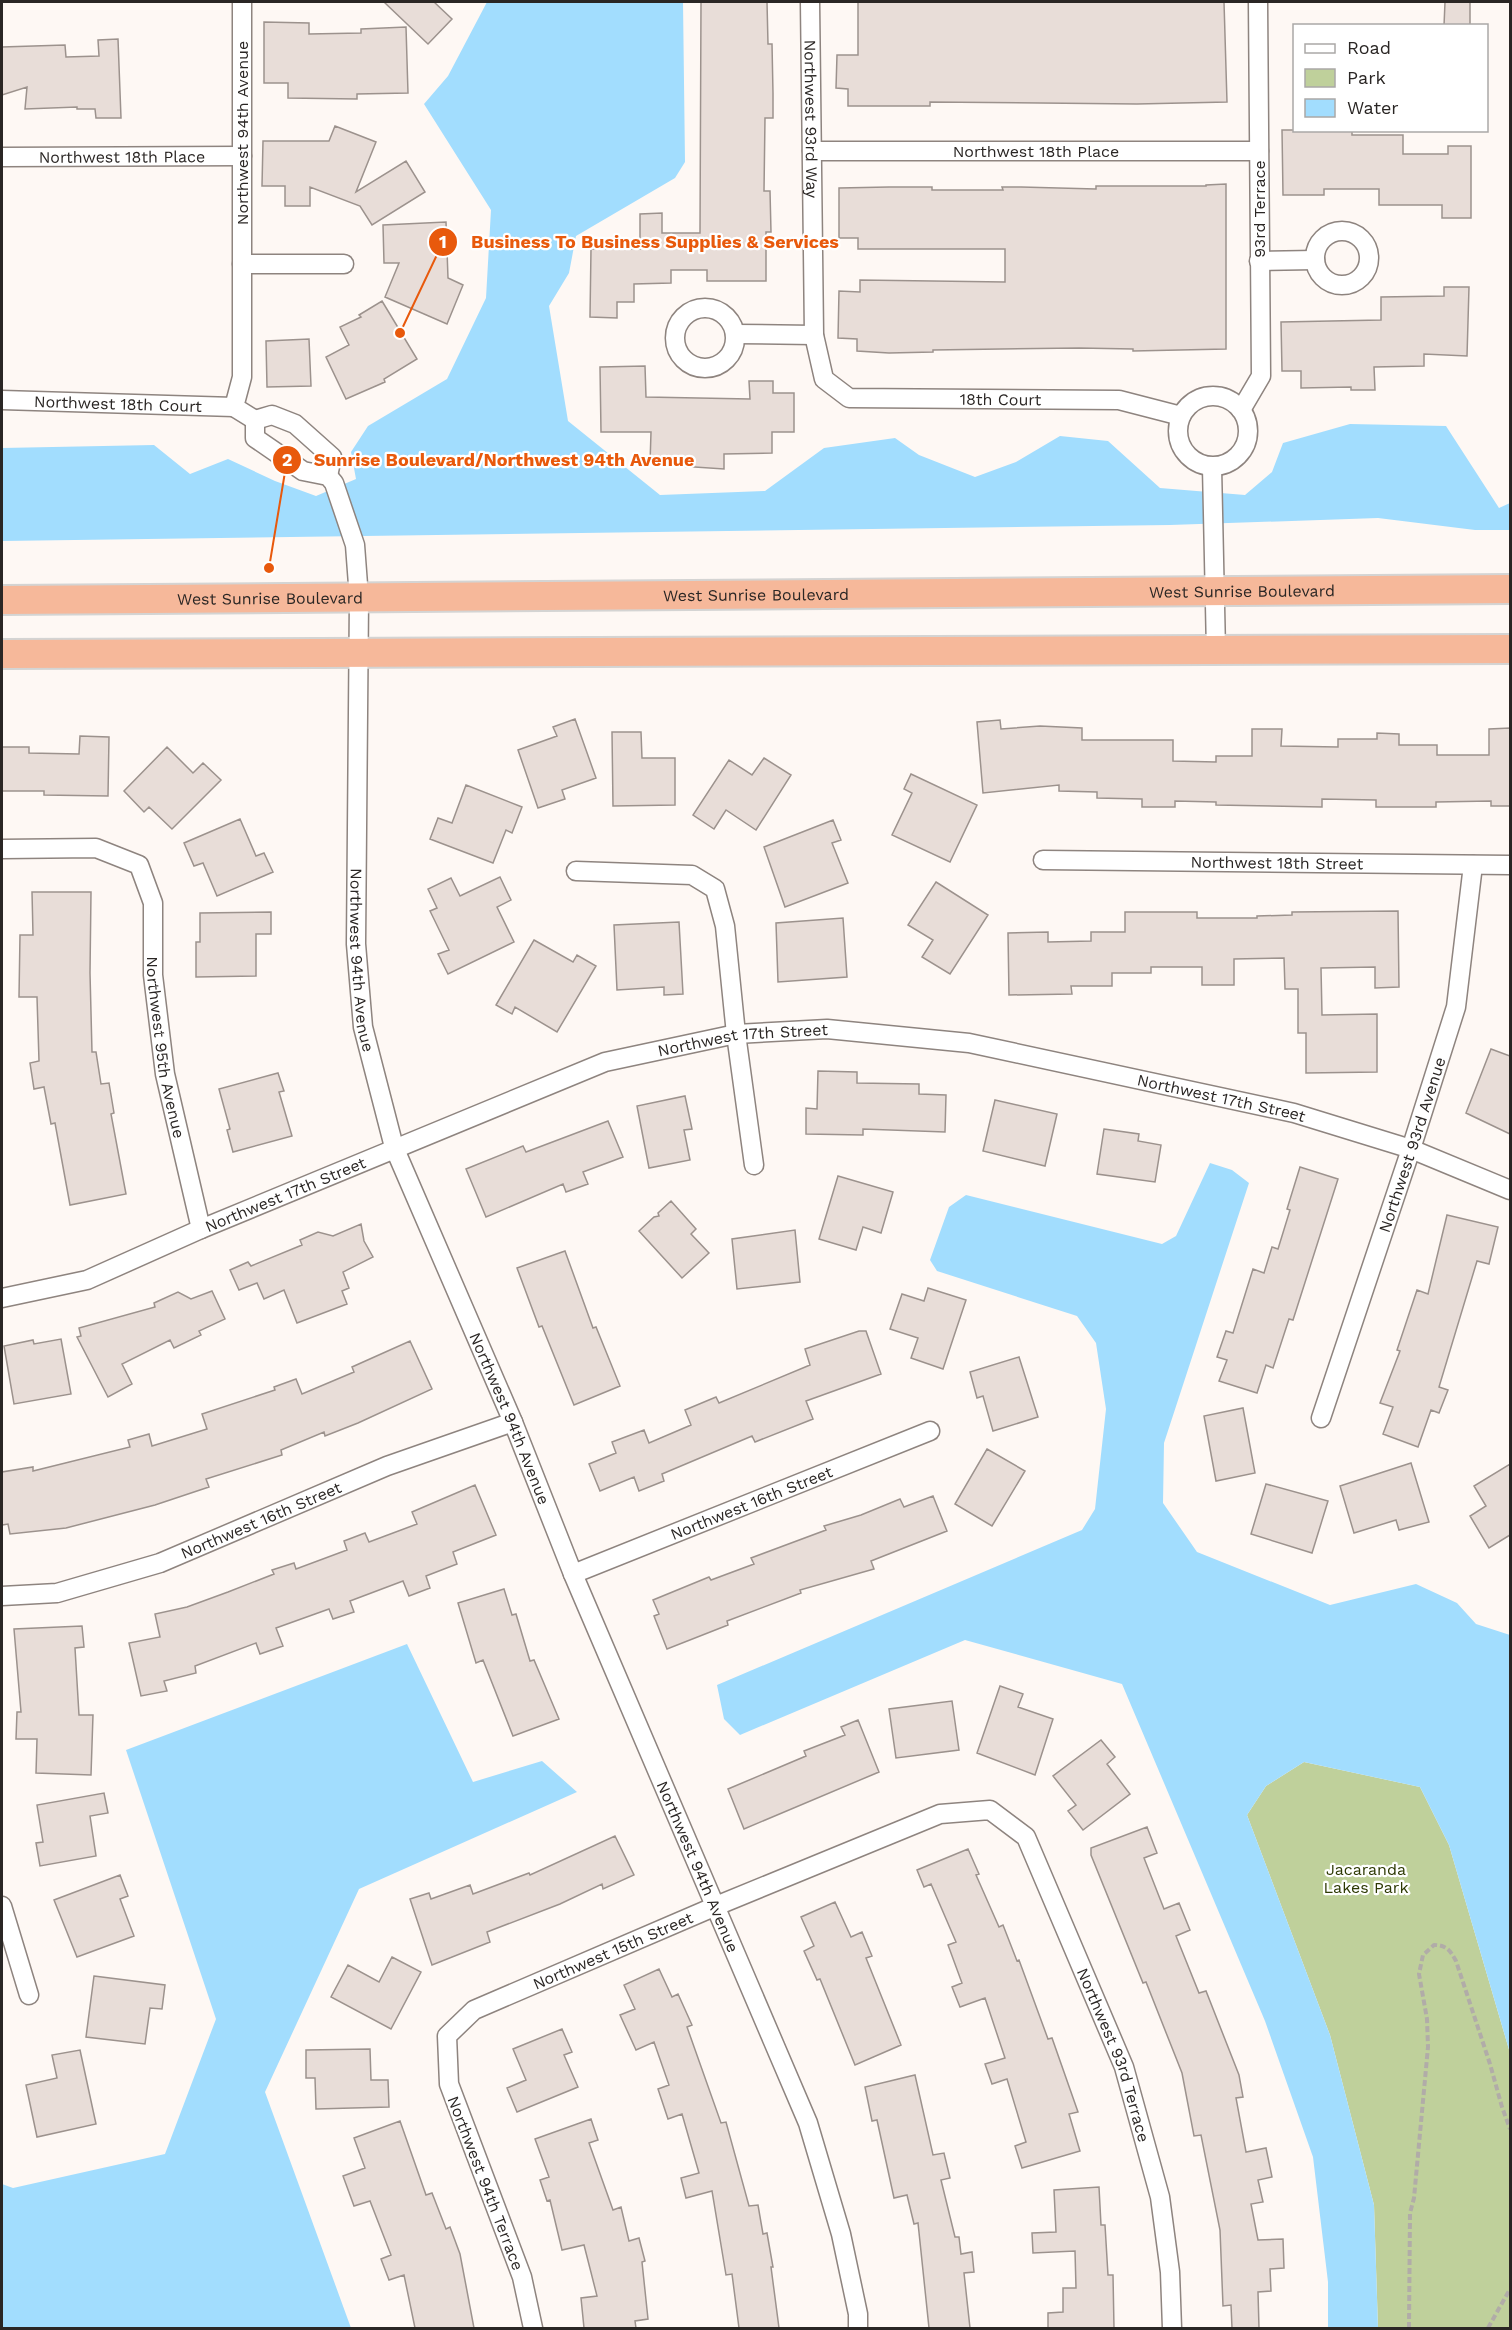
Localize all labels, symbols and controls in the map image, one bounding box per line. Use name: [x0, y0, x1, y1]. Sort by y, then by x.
legend: [1293, 24, 1488, 132]
text: Road: [1347, 37, 1391, 58]
street label: Northwest 93rd Way: [800, 40, 821, 199]
street label: Northwest 94th Avenue: [233, 41, 252, 225]
text: Park: [1347, 67, 1386, 88]
text: Water: [1347, 97, 1399, 118]
street label: Northwest 18th Place: [953, 142, 1119, 161]
street label: Northwest 18th Place: [39, 147, 205, 167]
street label: 93rd Terrace: [1250, 160, 1269, 258]
callout: Business To Business Supplies & Services: [428, 224, 851, 260]
text: 1: [439, 231, 447, 252]
text: Business To Business Supplies & Services: [471, 231, 839, 252]
street label: 18th Court: [960, 390, 1042, 409]
street label: Northwest 18th Court: [34, 392, 202, 416]
callout: Sunrise Boulevard/Northwest 94th Avenue: [272, 442, 707, 478]
text: 2: [282, 449, 292, 470]
text: Sunrise Boulevard/Northwest 94th Avenue: [314, 449, 694, 470]
street label: West Sunrise Boulevard: [1149, 581, 1335, 602]
street label: West Sunrise Boulevard: [663, 585, 849, 605]
street label: West Sunrise Boulevard: [177, 588, 363, 609]
street label: Northwest 18th Street: [1190, 853, 1364, 873]
street label: Northwest 94th Avenue: [346, 868, 378, 1054]
street label: Northwest 95th Avenue: [143, 956, 189, 1140]
street label: Northwest 17th Street: [656, 1020, 829, 1060]
street label: Northwest 93rd Avenue: [1375, 1055, 1450, 1235]
street label: Northwest 17th Street: [1135, 1070, 1308, 1126]
street label: Northwest 17th Street: [202, 1153, 369, 1236]
street label: Northwest 94th Avenue: [465, 1330, 554, 1507]
street label: Northwest 16th Street: [668, 1462, 835, 1544]
street label: Northwest 16th Street: [178, 1478, 344, 1563]
street label: Northwest 94th Avenue: [653, 1778, 743, 1955]
park label: Jacaranda Lakes Park: [1324, 1860, 1408, 1897]
street label: Northwest 15th Street: [530, 1908, 696, 1994]
street label: Northwest 93rd Terrace: [1073, 1965, 1153, 2144]
street label: Northwest 94th Terrace: [443, 2093, 528, 2273]

